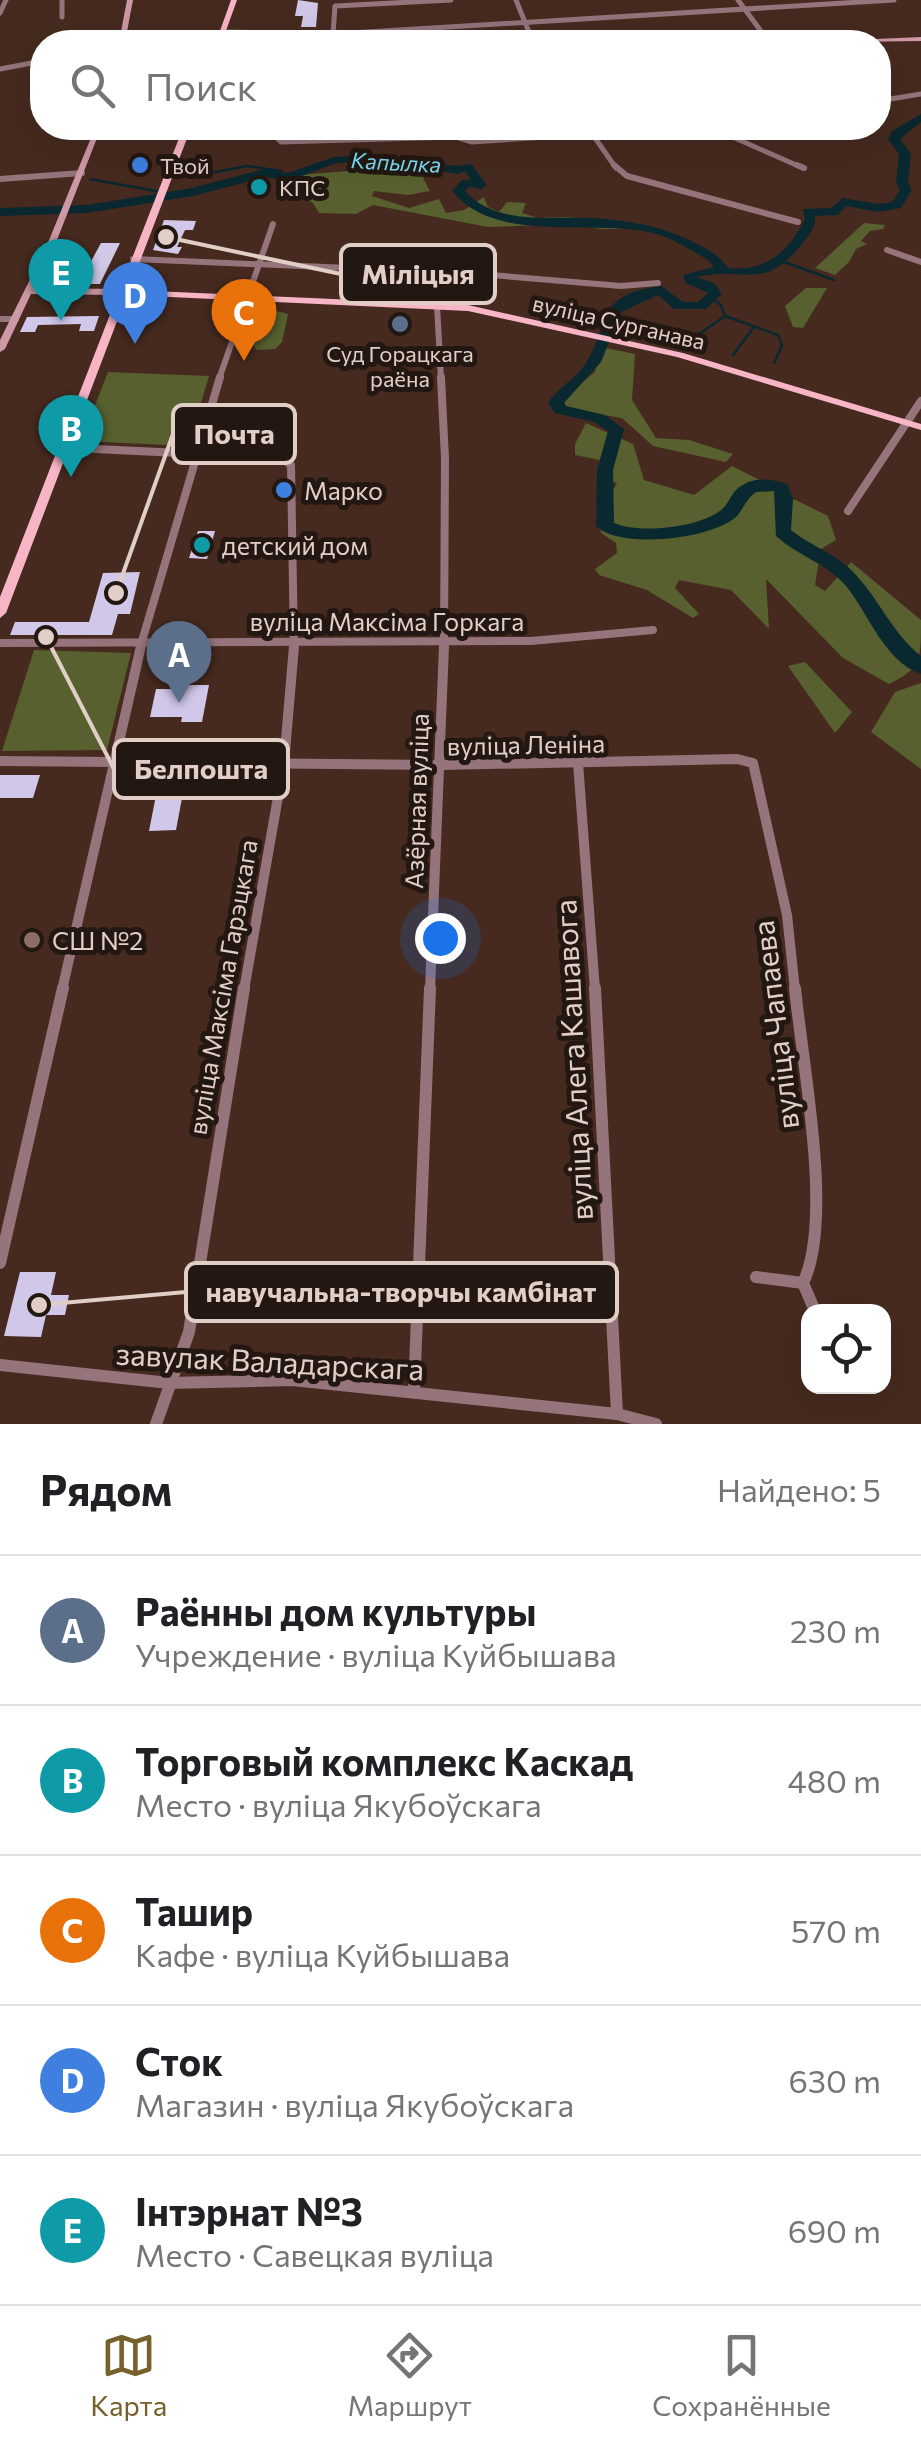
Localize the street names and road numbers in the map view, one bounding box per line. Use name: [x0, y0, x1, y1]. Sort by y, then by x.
street label: вуліца Сурганава: [530, 289, 708, 355]
street label: вуліца Максіма Горкага: [250, 606, 524, 636]
street label: Азёрная вуліца: [398, 713, 434, 889]
street label: вуліца Леніна: [447, 728, 605, 760]
street label: вуліца Максіма Гарэцкага: [181, 837, 263, 1137]
street label: вуліца Алега Кашавога: [545, 899, 599, 1221]
street label: вуліца Чапаева: [743, 919, 805, 1131]
street label: завулак Валадарскага: [115, 1333, 425, 1387]

